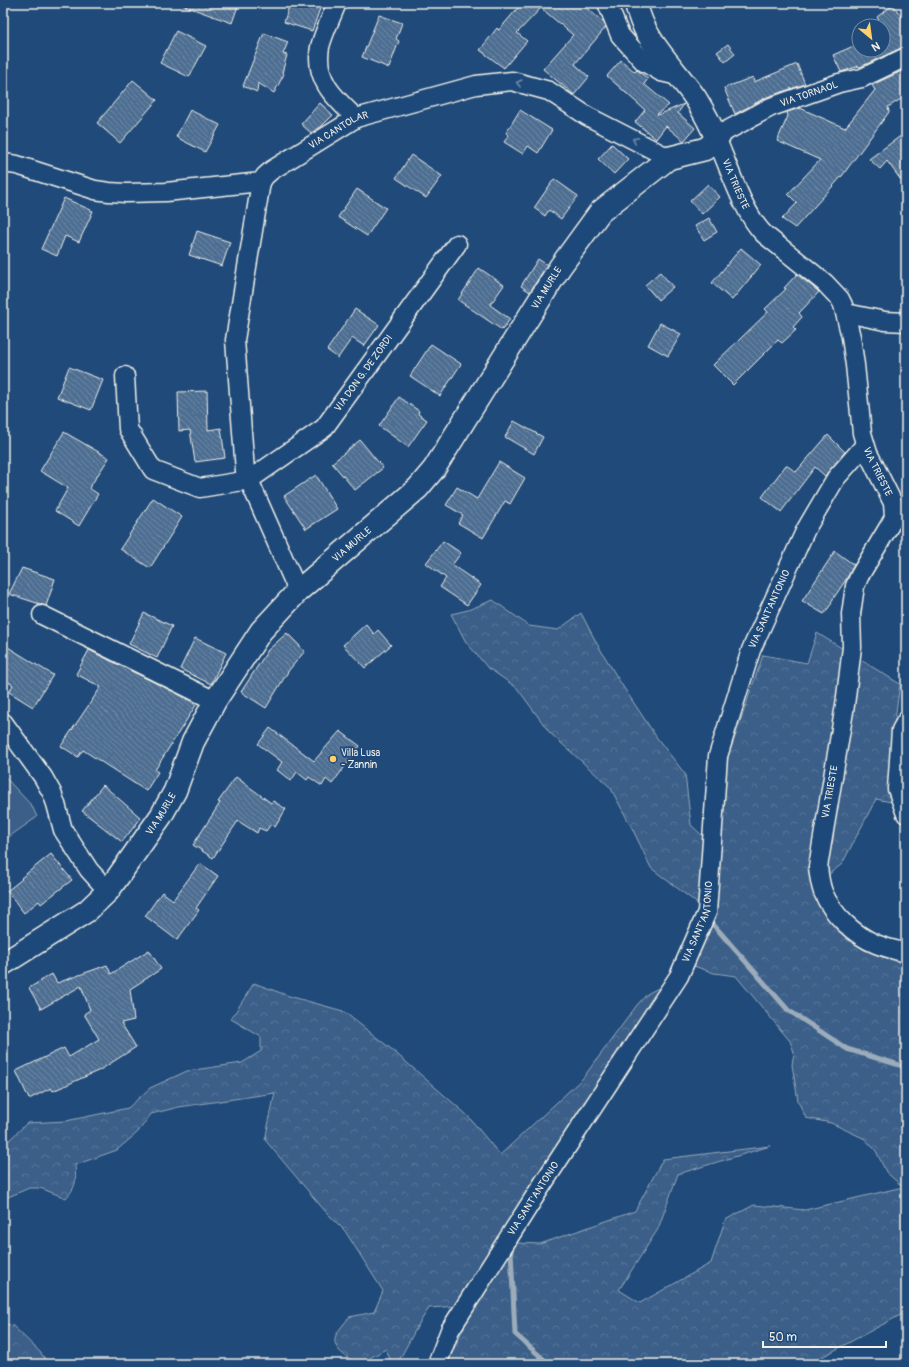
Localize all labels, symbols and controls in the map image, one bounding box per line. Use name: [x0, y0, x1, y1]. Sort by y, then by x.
north arrow: [851, 18, 891, 58]
text: N: [869, 39, 882, 54]
street label: VIA TORNAOL: [778, 78, 840, 110]
one-way arrow: [516, 79, 523, 88]
street label: VIA CANTOLAR: [307, 109, 370, 152]
one-way arrow: [631, 137, 639, 145]
street label: VIA TRIESTE: [719, 157, 752, 211]
street label: VIA MURLE: [529, 265, 565, 312]
street label: VIA DON G. DE ZORDI: [332, 332, 395, 414]
street label: VIA TRIESTE: [861, 446, 895, 498]
street label: VIA MURLE: [330, 524, 374, 565]
street label: VIA SANT'ANTONIO: [746, 568, 793, 651]
place label: Villa Lusa - Zannin: [341, 747, 380, 771]
marker: Villa Lusa - Zannin: [328, 754, 338, 764]
street label: VIA TRIESTE: [819, 765, 841, 819]
street label: VIA MURLE: [143, 791, 179, 838]
street label: VIA SANT'ANTONIO: [680, 881, 715, 964]
street label: VIA SANT'ANTONIO: [505, 1160, 562, 1238]
scale bar: [763, 1323, 886, 1349]
text: 50 m: [769, 1330, 797, 1345]

